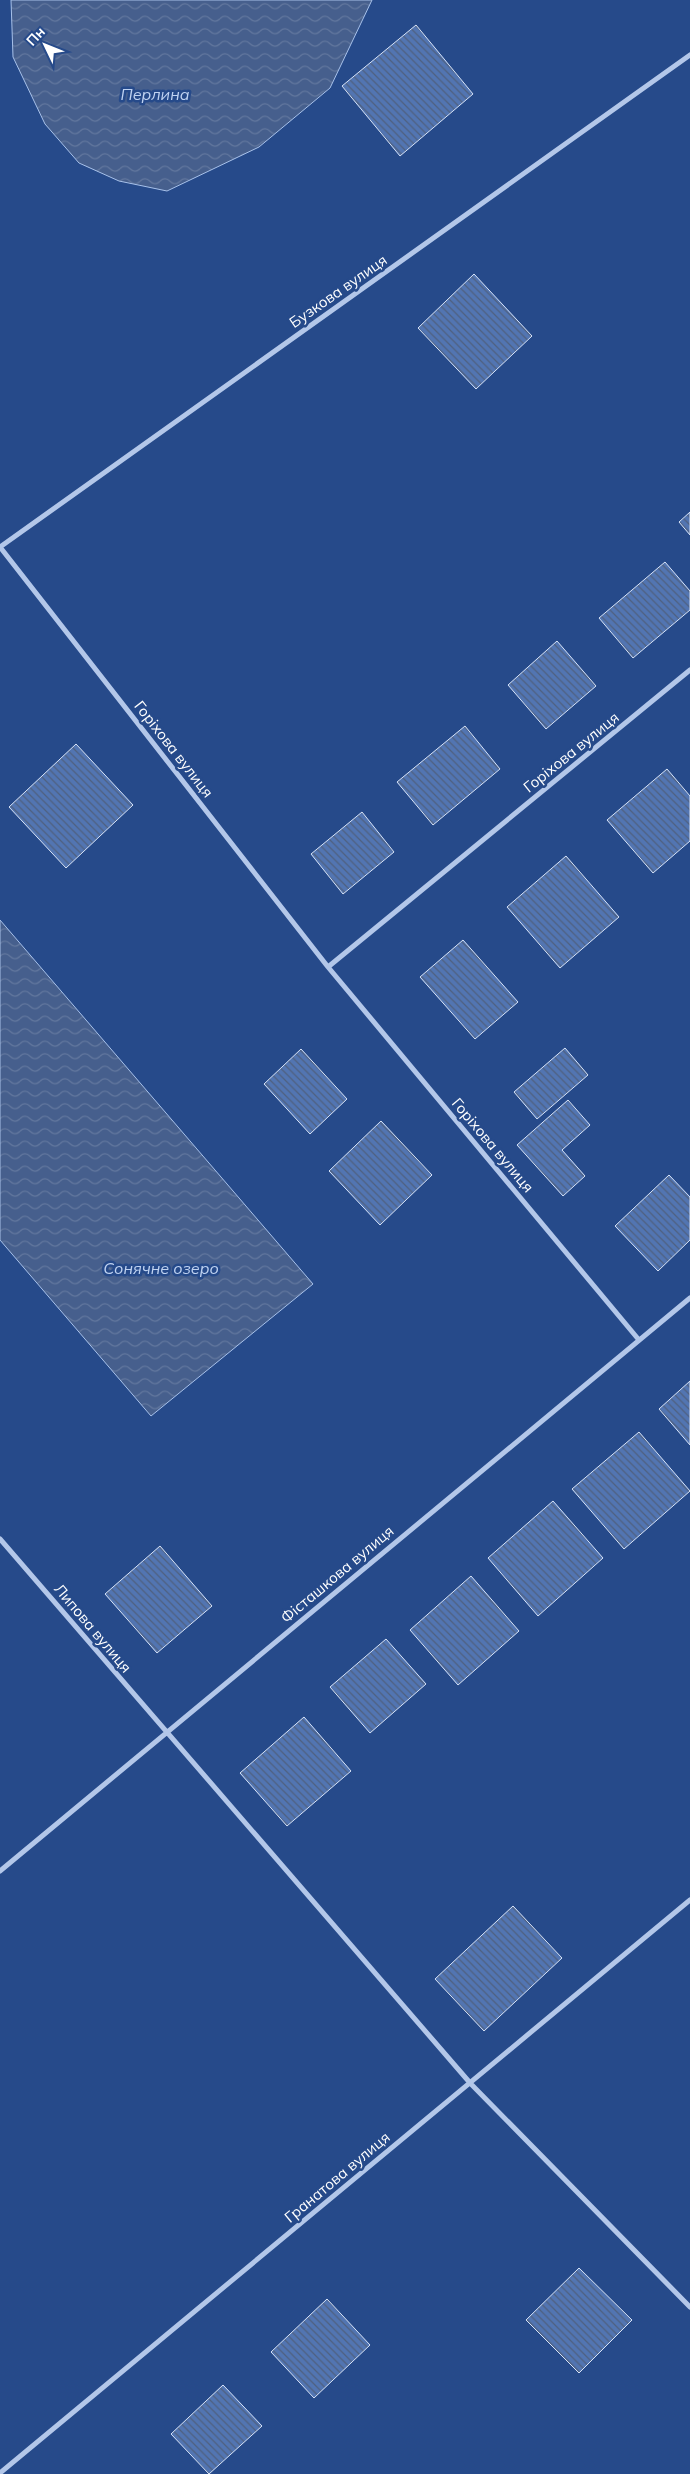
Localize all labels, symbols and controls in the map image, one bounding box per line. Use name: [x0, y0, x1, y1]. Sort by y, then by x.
north arrow: [20, 20, 70, 70]
text: Пн: [22, 23, 49, 49]
water label: Перлина: [121, 84, 190, 104]
street label: Бузкова вулиця: [285, 250, 391, 332]
street label: Горіхова вулиця: [130, 697, 218, 801]
street label: Горіхова вулиця: [519, 708, 623, 796]
street label: Горіхова вулиця: [448, 1094, 538, 1196]
water label: Сонячне озеро: [103, 1258, 219, 1278]
street label: Фісташкова вулиця: [277, 1521, 397, 1627]
street label: Липова вулиця: [50, 1580, 136, 1676]
street label: Гранатова вулиця: [280, 2127, 394, 2227]

